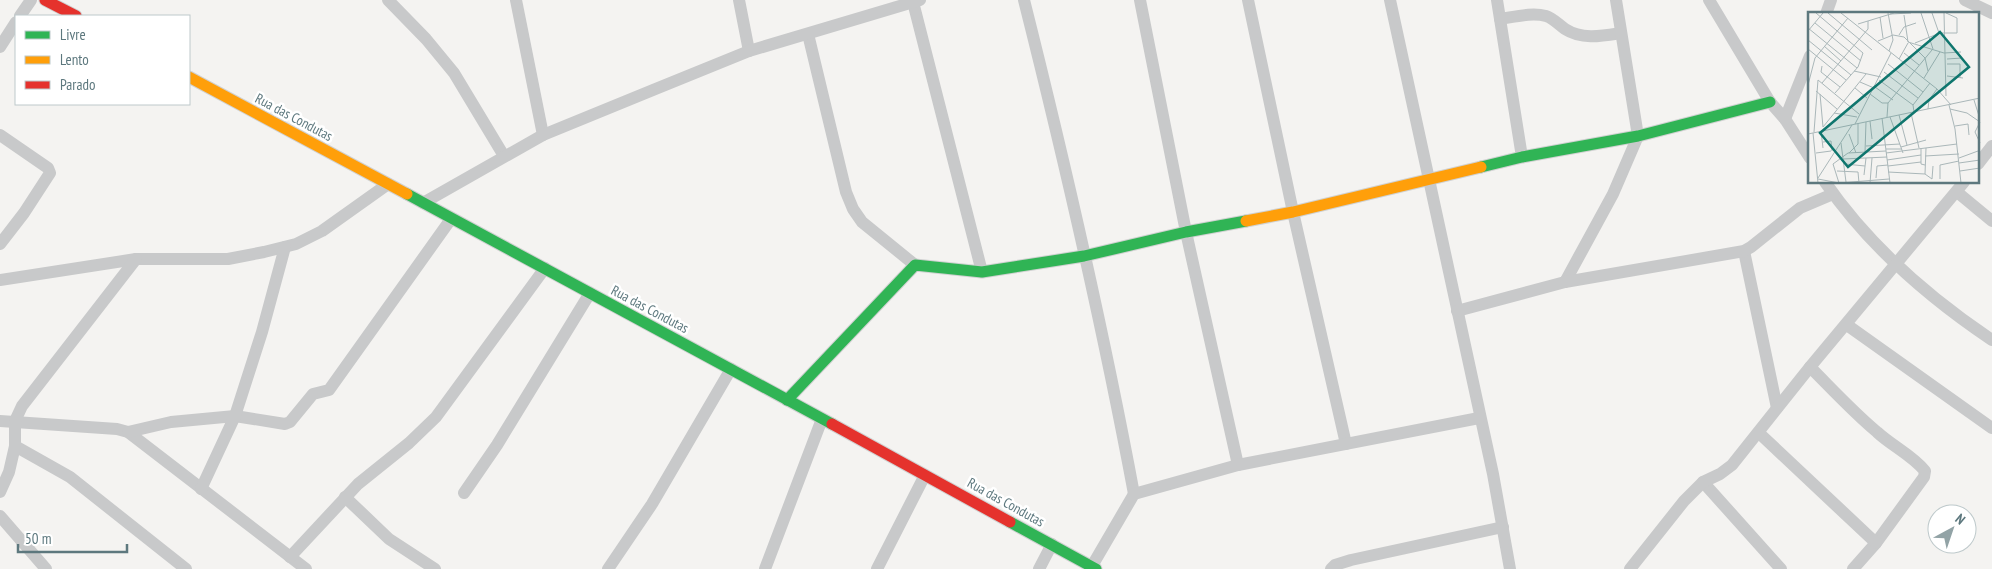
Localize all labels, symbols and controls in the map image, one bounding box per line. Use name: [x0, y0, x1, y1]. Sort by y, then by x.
inset map: [1808, 12, 1980, 184]
legend: [15, 15, 190, 105]
text: Livre: [60, 25, 86, 44]
text: Lento: [60, 50, 89, 69]
text: Parado: [60, 75, 95, 94]
street label: Rua das Condutas: [252, 89, 336, 145]
street label: Rua das Condutas: [608, 281, 692, 337]
street label: Rua das Condutas: [964, 473, 1048, 531]
north arrow: [1927, 504, 1977, 554]
text: N: [1952, 510, 1969, 528]
scale bar: [18, 522, 126, 554]
text: 50 m: [25, 529, 51, 548]

